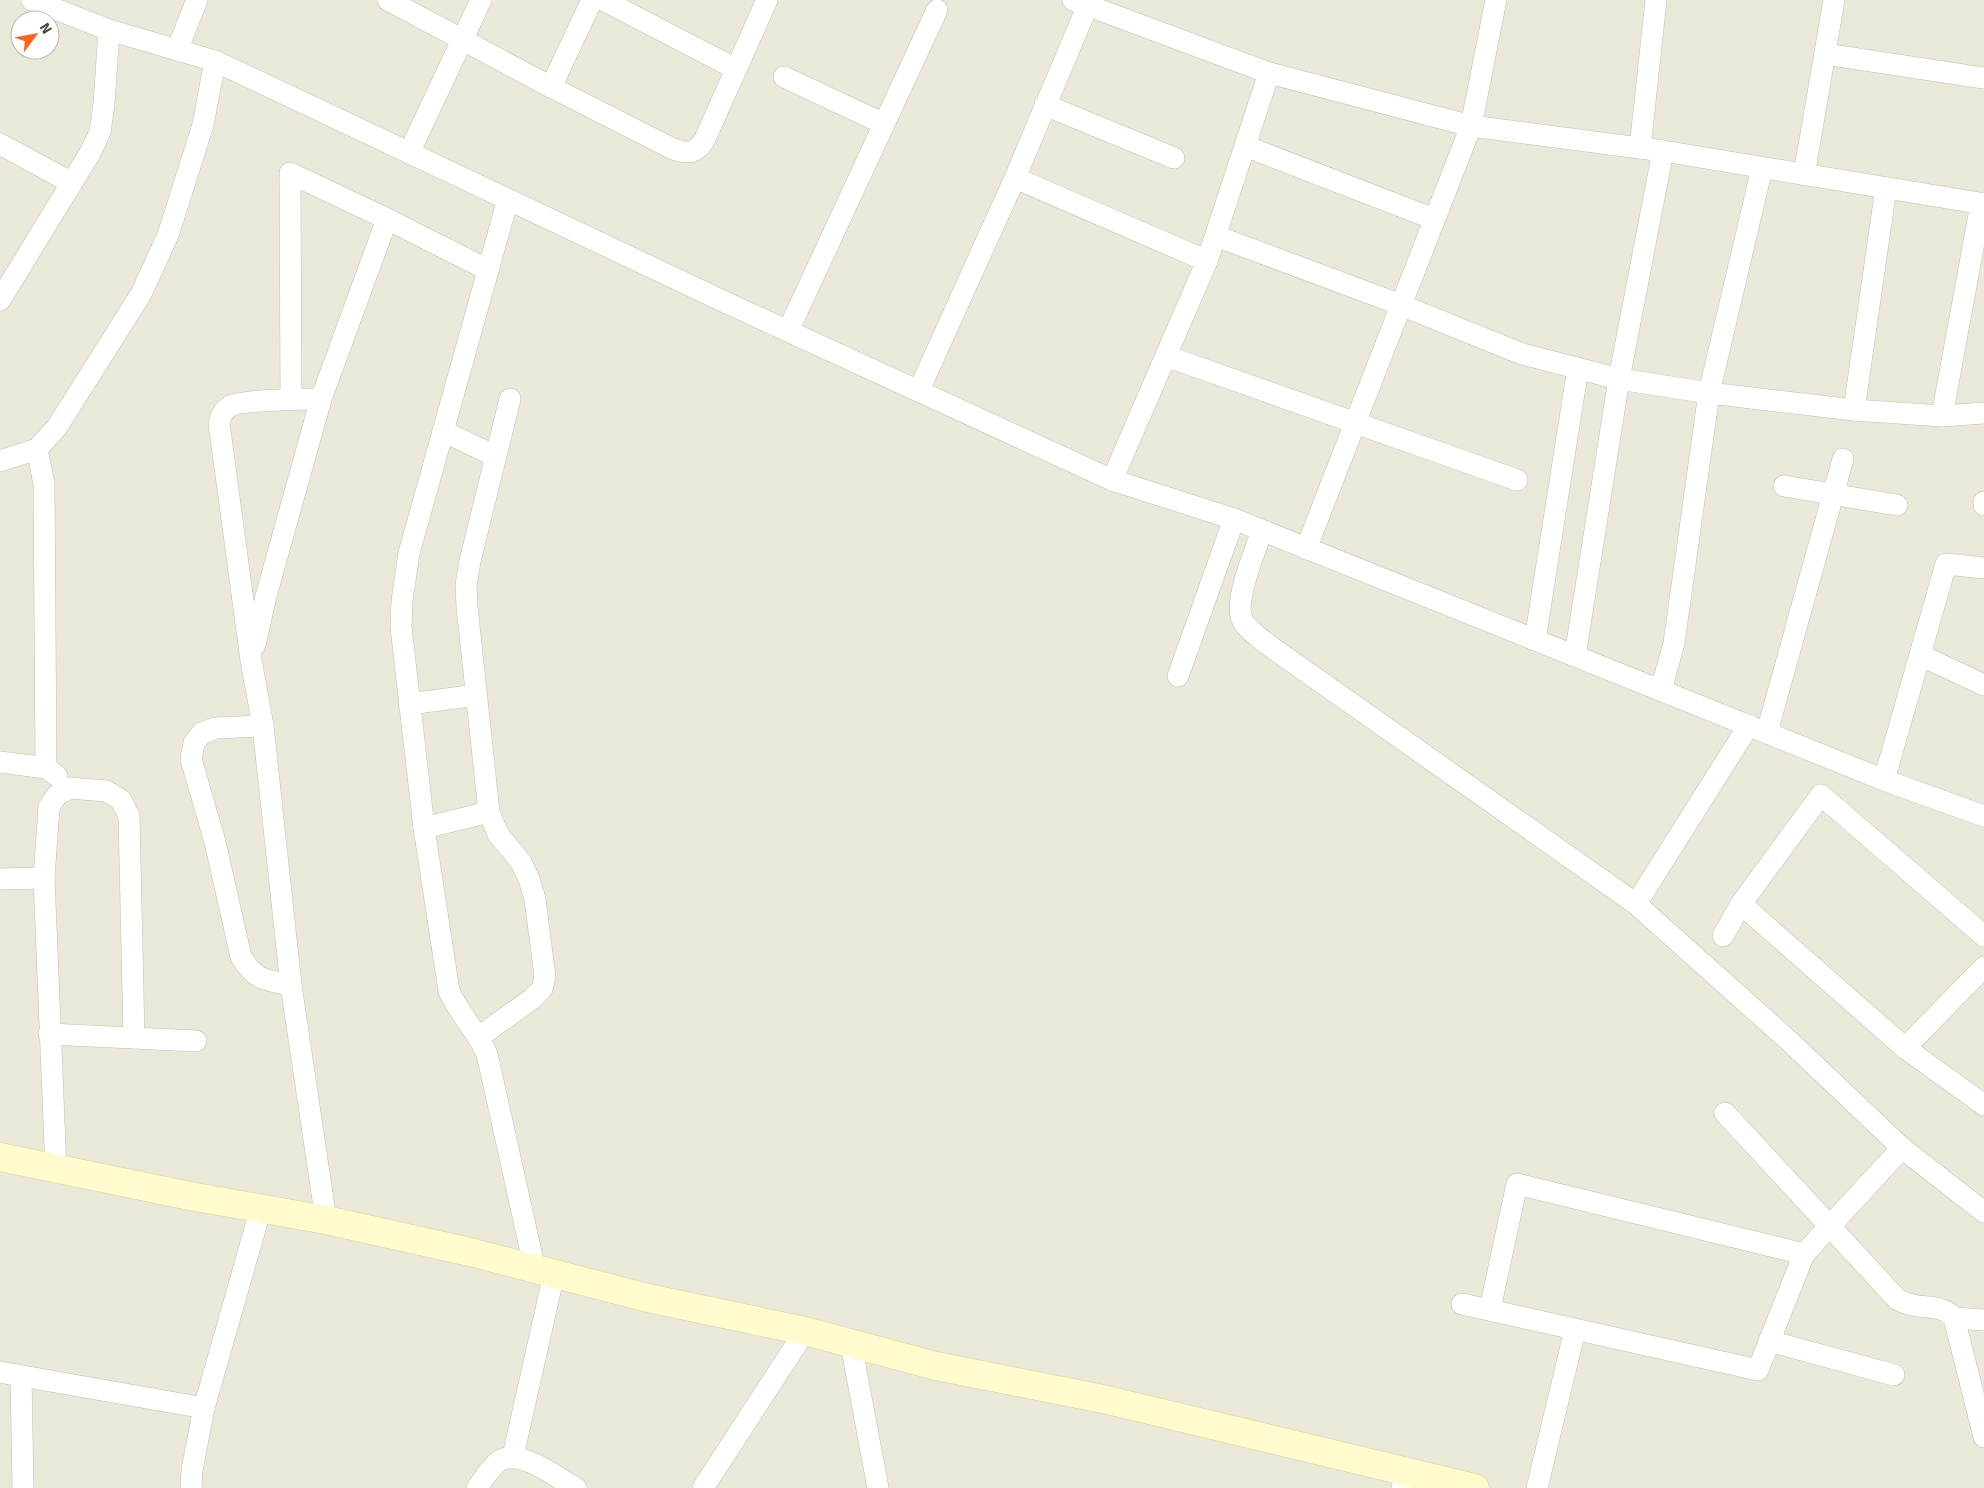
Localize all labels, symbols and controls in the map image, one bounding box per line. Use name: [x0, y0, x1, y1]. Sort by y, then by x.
north arrow: [10, 10, 60, 60]
text: N: [36, 20, 55, 37]

